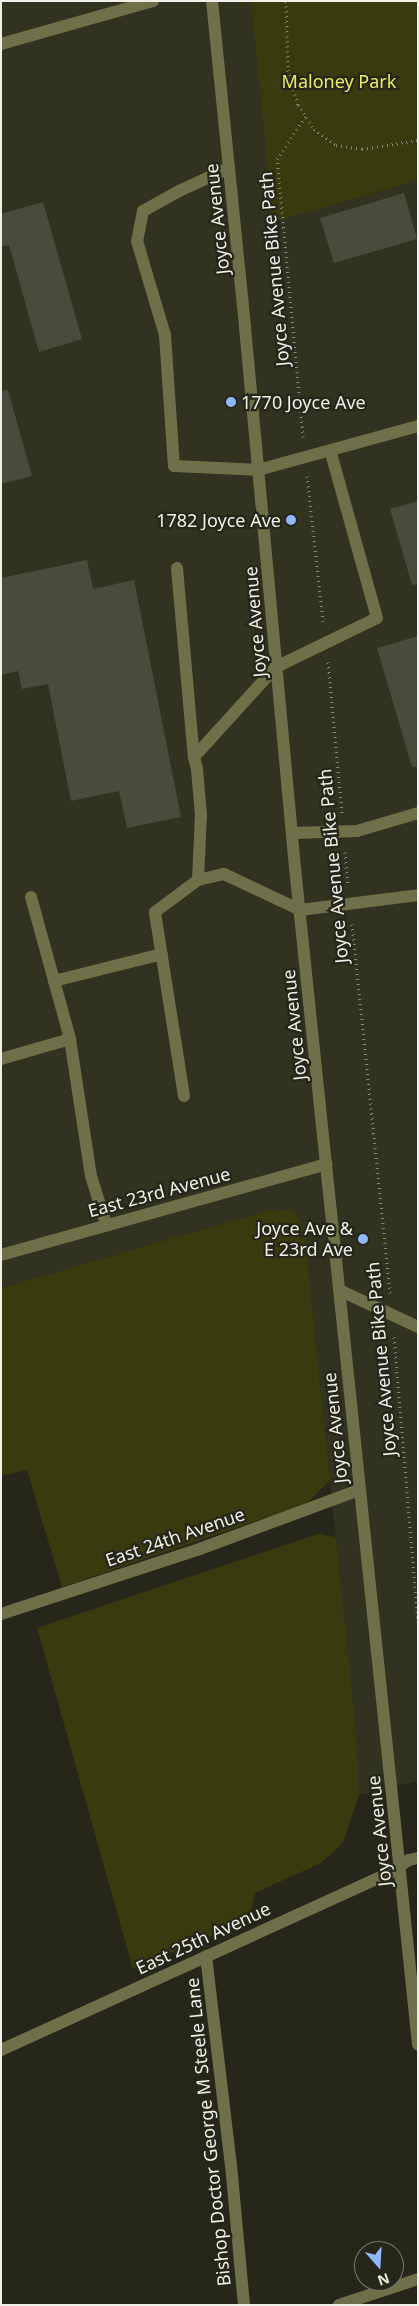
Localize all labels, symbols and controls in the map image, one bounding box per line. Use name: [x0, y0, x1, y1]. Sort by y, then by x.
park label: Maloney Park: [282, 70, 396, 92]
street label: Joyce Avenue: [200, 163, 234, 275]
street label: Joyce Avenue Bike Path: [255, 171, 293, 367]
place label: 1770 Joyce Ave: [241, 391, 366, 413]
marker: 1770 Joyce Ave: [225, 396, 237, 408]
place label: 1782 Joyce Ave: [156, 509, 281, 531]
marker: 1782 Joyce Ave: [285, 514, 297, 526]
street label: Joyce Avenue: [239, 566, 271, 678]
street label: Joyce Avenue Bike Path: [314, 768, 352, 964]
street label: Joyce Avenue: [277, 969, 311, 1081]
street label: East 23rd Avenue: [85, 1163, 233, 1221]
place label: Joyce Ave & E 23rd Ave: [256, 1218, 353, 1260]
marker: Joyce Ave & E 23rd Ave: [357, 1233, 369, 1245]
street label: Joyce Avenue Bike Path: [362, 1261, 400, 1457]
street label: Joyce Avenue: [318, 1372, 352, 1484]
street label: East 24th Avenue: [102, 1503, 248, 1571]
street label: Joyce Avenue: [362, 1775, 396, 1887]
street label: East 25th Avenue: [132, 1897, 274, 1979]
street label: Bishop Doctor George M Steele Lane: [181, 1977, 235, 2287]
north arrow: [354, 2241, 404, 2291]
text: N: [375, 2269, 392, 2291]

